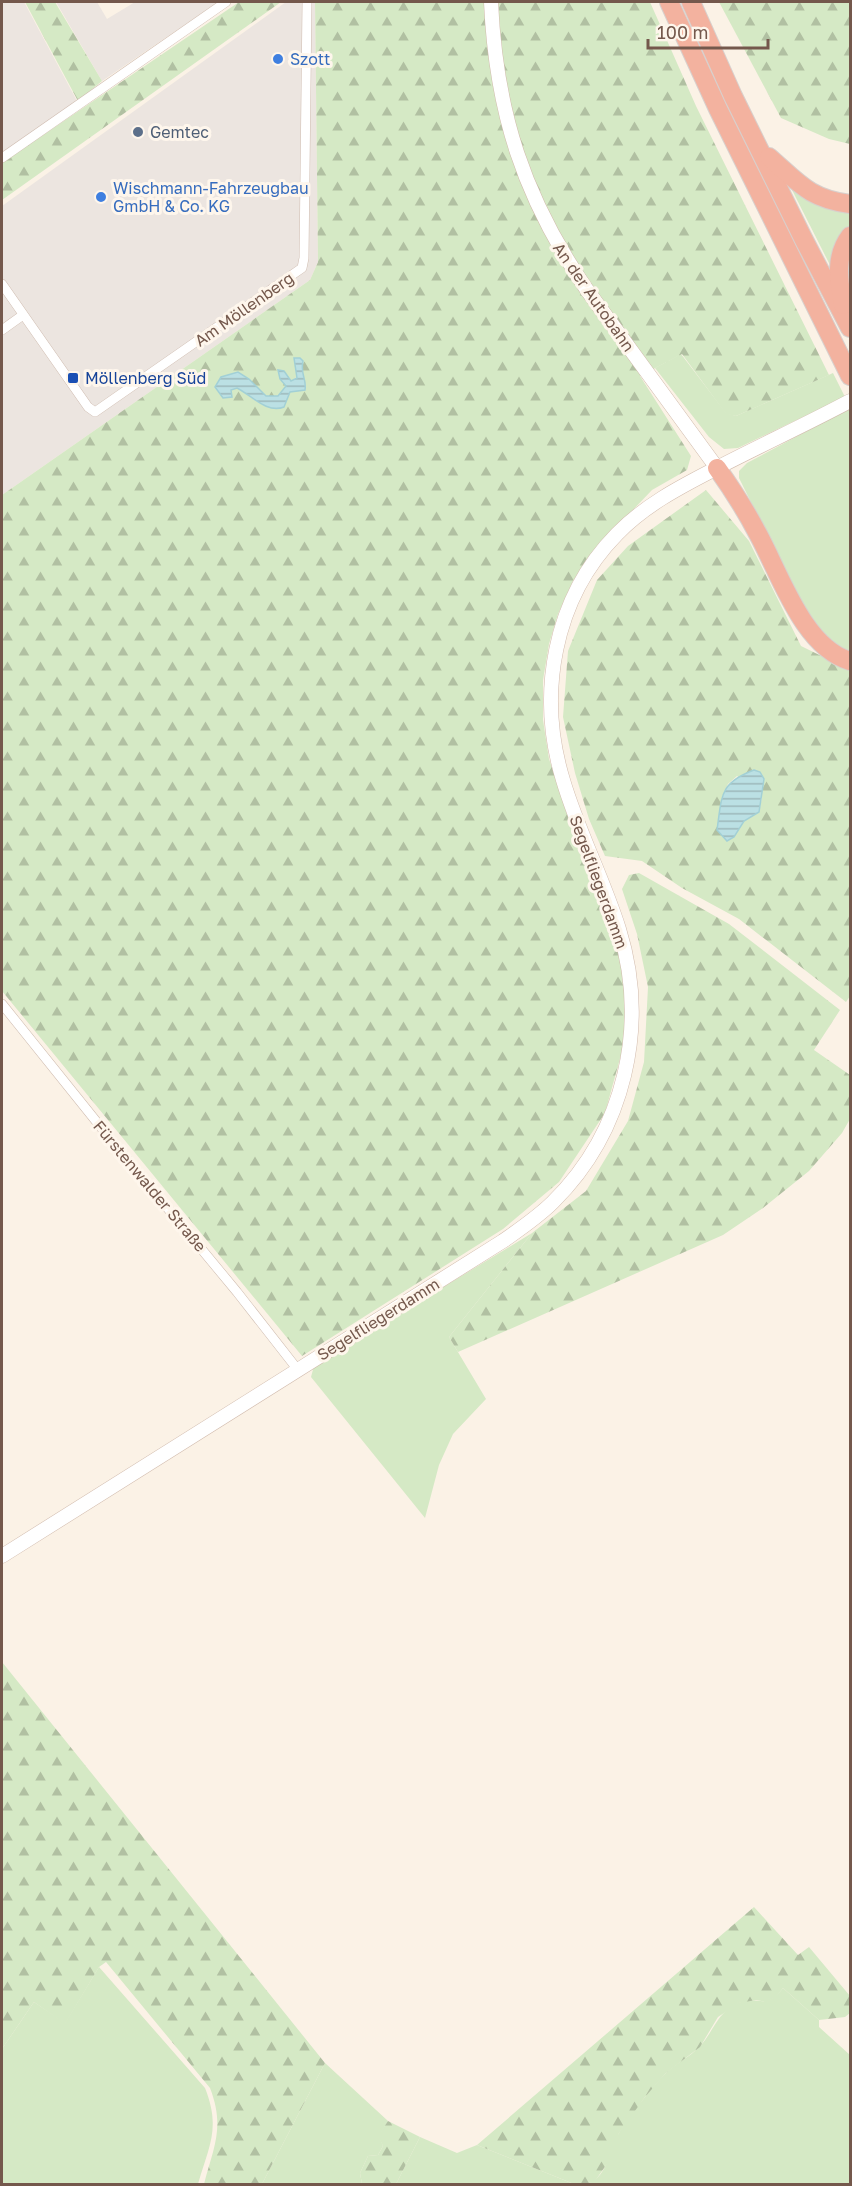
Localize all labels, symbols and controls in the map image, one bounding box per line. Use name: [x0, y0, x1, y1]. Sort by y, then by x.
scale bar: [648, 12, 768, 50]
text: 100 m: [657, 21, 708, 43]
place label: Szott: [290, 49, 330, 69]
marker: Szott: [271, 52, 285, 66]
place label: Gemtec: [150, 122, 209, 142]
marker: Gemtec: [131, 125, 145, 139]
place label: Wischmann-Fahrzeugbau GmbH & Co. KG: [113, 178, 309, 216]
marker: Wischmann-Fahrzeugbau GmbH & Co. KG: [94, 190, 108, 204]
street label: An der Autobahn: [549, 239, 639, 355]
street label: Am Möllenberg: [191, 267, 297, 351]
place label: Möllenberg Süd: [85, 368, 206, 388]
marker: Möllenberg Süd: [66, 371, 80, 385]
street label: Segelfliegerdamm: [566, 813, 632, 951]
street label: Fürstenwalder Straße: [89, 1116, 211, 1256]
street label: Segelfliegerdamm: [313, 1273, 443, 1365]

